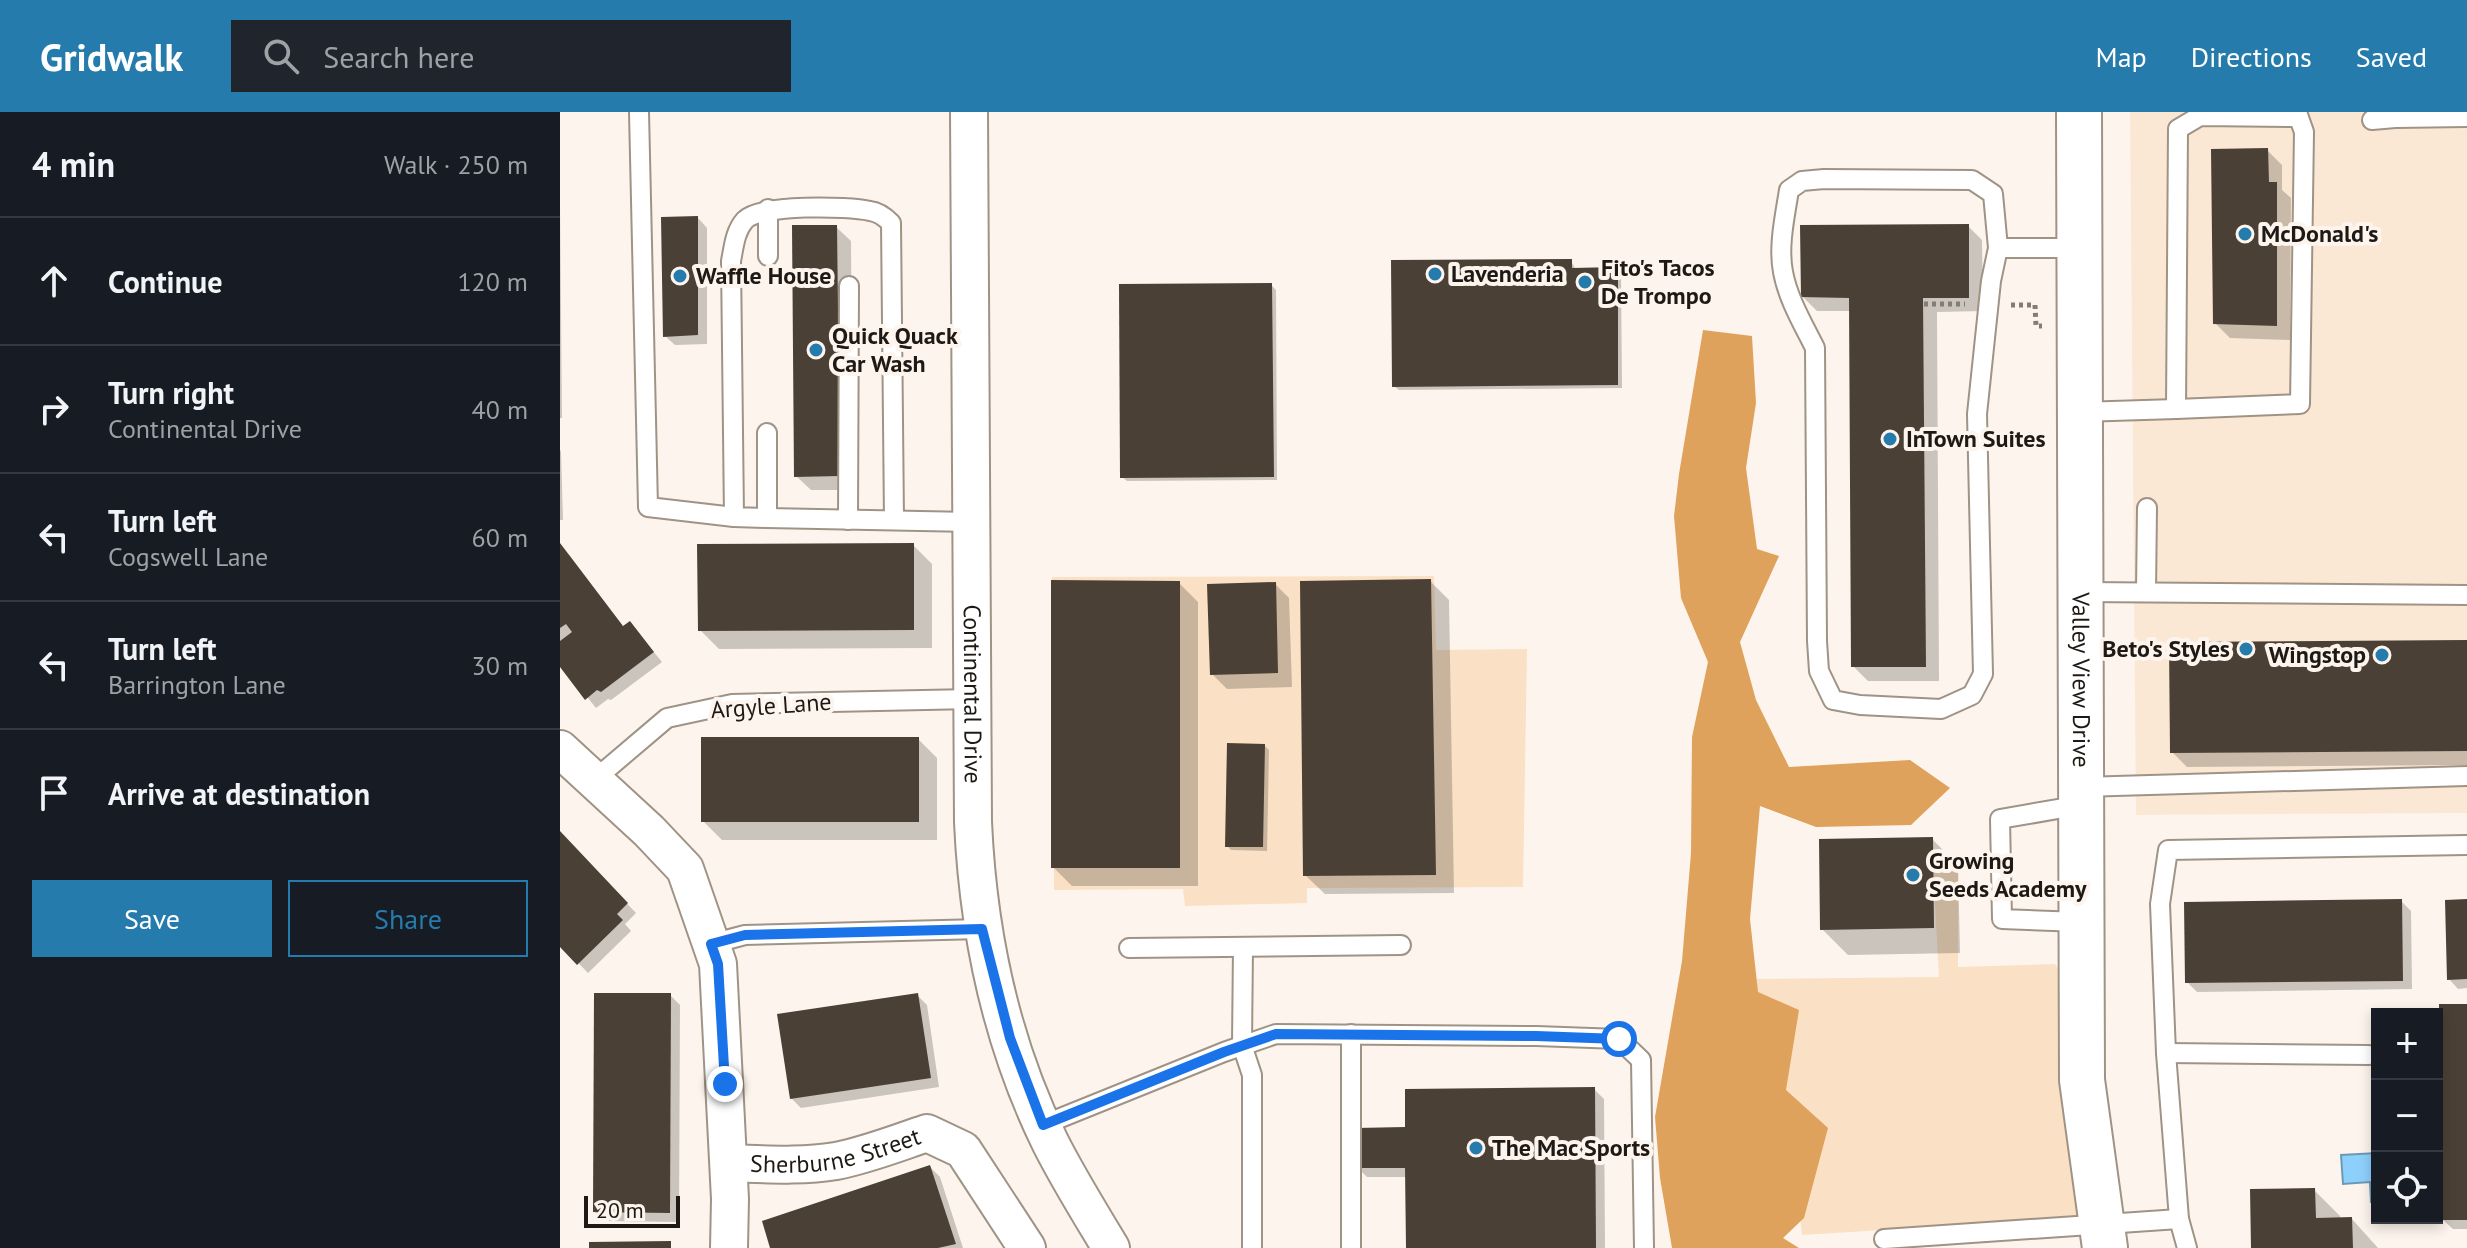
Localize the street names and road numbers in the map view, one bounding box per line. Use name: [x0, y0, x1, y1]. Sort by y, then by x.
street label: Valley View Drive: [2065, 591, 2097, 768]
street label: Continental Drive: [957, 604, 989, 784]
street label: Argyle Lane: [710, 686, 832, 725]
street label: Sherburne Street: [750, 1120, 925, 1180]

